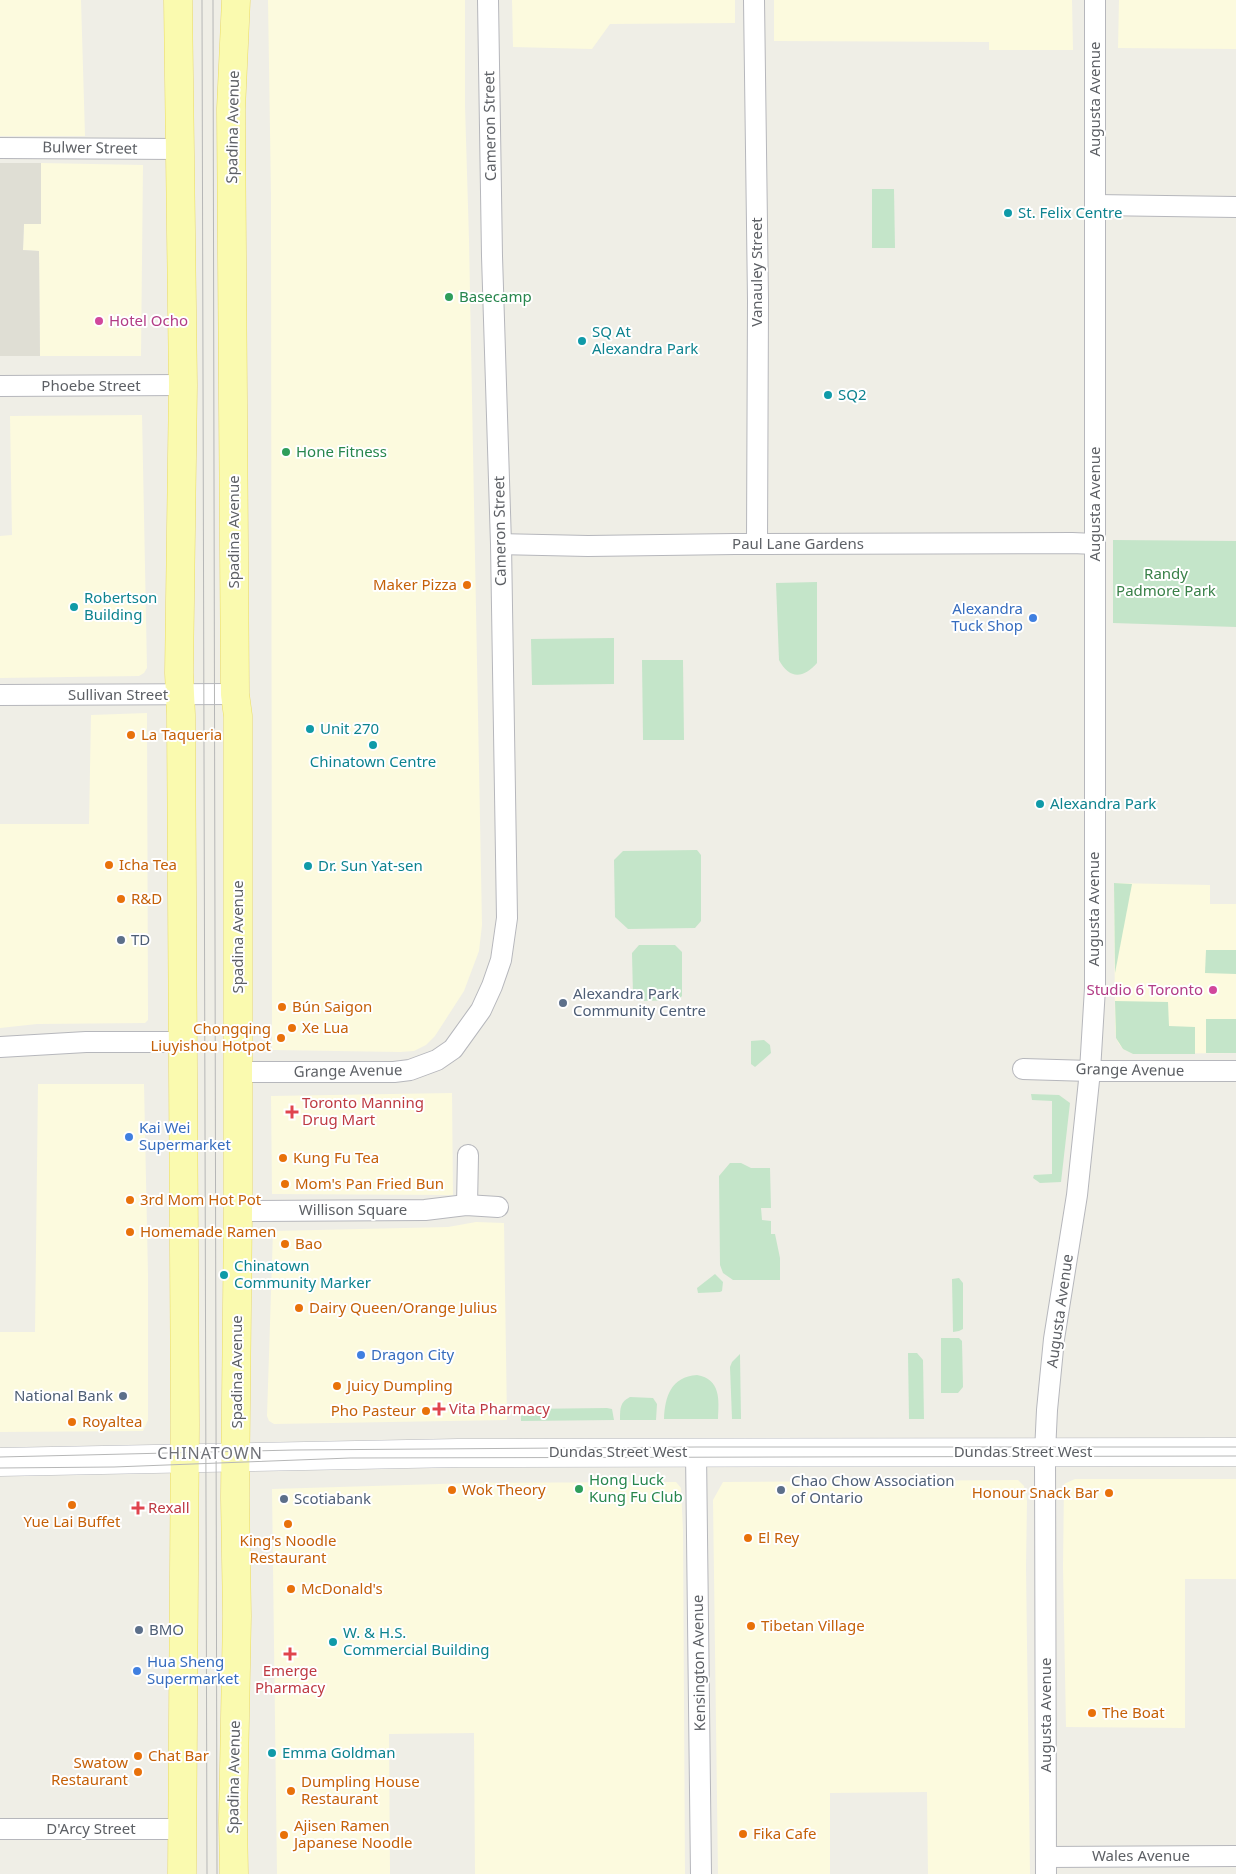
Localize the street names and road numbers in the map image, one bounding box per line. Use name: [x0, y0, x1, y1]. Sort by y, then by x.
street label: Augusta Avenue: [1084, 42, 1104, 156]
street label: Spadina Avenue: [221, 70, 243, 184]
street label: Cameron Street: [478, 70, 500, 181]
street label: Bulwer Street: [42, 136, 138, 158]
street label: Vanauley Street: [746, 217, 766, 327]
street label: Phoebe Street: [41, 375, 141, 395]
street label: Augusta Avenue: [1084, 447, 1104, 561]
street label: Spadina Avenue: [223, 475, 243, 589]
street label: Cameron Street: [488, 475, 510, 586]
street label: Paul Lane Gardens: [732, 533, 864, 553]
street label: Sullivan Street: [68, 684, 169, 704]
street label: Augusta Avenue: [1083, 852, 1103, 966]
street label: Spadina Avenue: [227, 880, 247, 994]
street label: Grange Avenue: [1075, 1058, 1185, 1080]
street label: Grange Avenue: [293, 1059, 403, 1081]
street label: Willison Square: [299, 1199, 407, 1219]
street label: Augusta Avenue: [1041, 1253, 1077, 1369]
street label: Spadina Avenue: [226, 1315, 246, 1429]
street label: Dundas Street West: [549, 1441, 688, 1461]
street label: Dundas Street West: [954, 1441, 1093, 1461]
street label: Kensington Avenue: [687, 1594, 709, 1732]
street label: Augusta Avenue: [1035, 1658, 1055, 1772]
street label: Spadina Avenue: [222, 1720, 244, 1834]
street label: D'Arcy Street: [46, 1818, 136, 1838]
street label: Wales Avenue: [1092, 1845, 1190, 1865]

